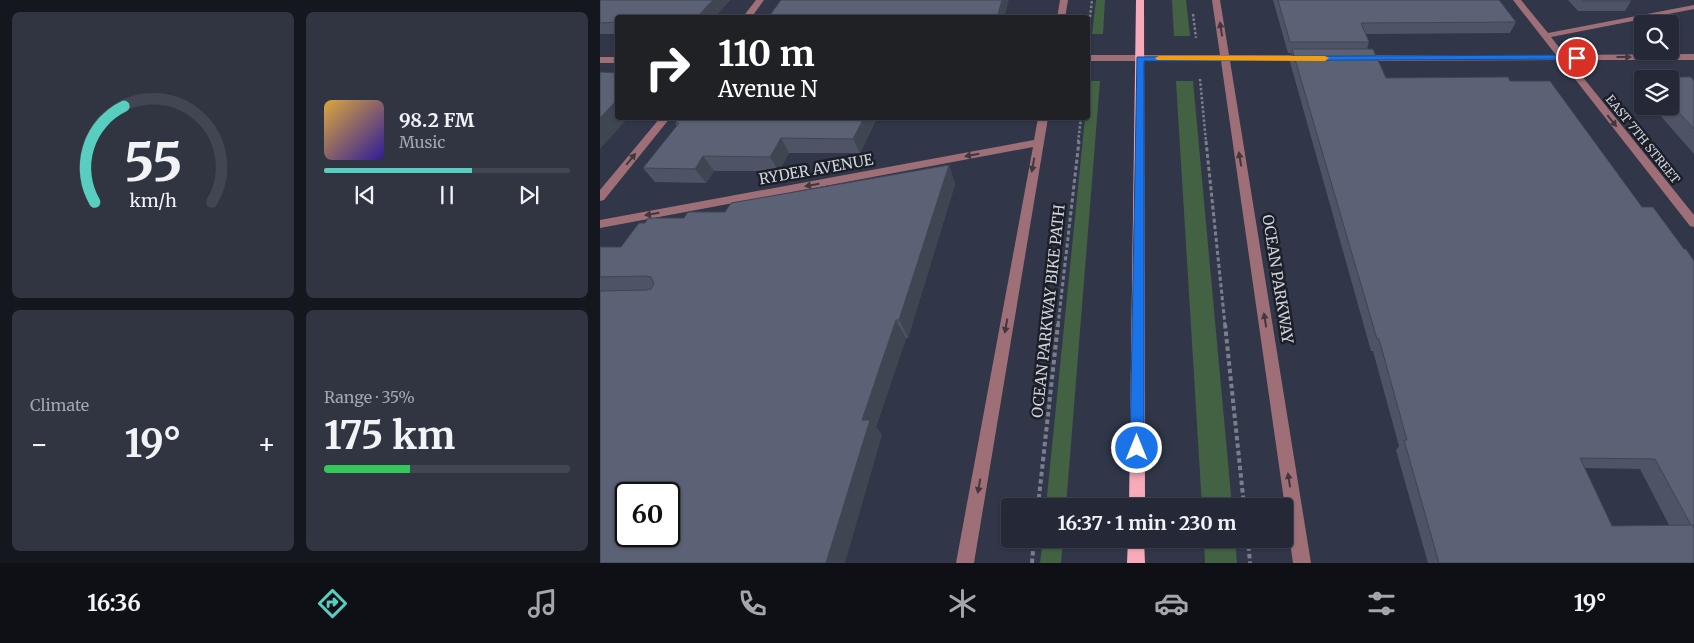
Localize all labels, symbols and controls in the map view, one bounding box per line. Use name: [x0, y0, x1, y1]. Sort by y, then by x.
map controls: [1634, 15, 1679, 115]
button: search: [1634, 15, 1679, 60]
one-way arrow: [1216, 21, 1224, 37]
text: 110 m: [718, 32, 815, 76]
icon: right: [635, 35, 700, 100]
pin: [1556, 37, 1598, 79]
icon: arrive: [1563, 44, 1591, 72]
one-way arrow: [1616, 53, 1632, 61]
button: layers: [1634, 70, 1679, 115]
text: Avenue N: [718, 75, 817, 103]
street label: EAST 7TH STREET: [1603, 92, 1684, 187]
text: 98.2 FM: [399, 108, 474, 132]
one-way arrow: [1607, 114, 1618, 127]
text: 55: [124, 130, 182, 195]
text: Music: [399, 132, 445, 152]
street label: RYDER AVENUE: [757, 150, 875, 188]
one-way arrow: [1236, 151, 1244, 167]
one-way arrow: [964, 152, 980, 160]
one-way arrow: [625, 153, 636, 166]
one-way arrow: [1029, 158, 1037, 174]
icon: previous: [351, 181, 379, 209]
icon: pause: [433, 181, 461, 209]
icon: next: [515, 181, 543, 209]
one-way arrow: [804, 181, 820, 189]
text: km/h: [129, 189, 177, 212]
street label: OCEAN PARKWAY BIKE PATH: [1027, 203, 1069, 419]
one-way arrow: [645, 210, 660, 218]
street label: OCEAN PARKWAY: [1258, 213, 1298, 345]
one-way arrow: [1261, 311, 1269, 327]
one-way arrow: [1002, 318, 1010, 334]
text: Range · 35%: [324, 387, 415, 407]
text: Climate: [30, 395, 89, 415]
text: 175 km: [324, 412, 455, 459]
text: 19°: [125, 420, 182, 467]
position arrow: [1110, 421, 1162, 473]
text: −: [30, 426, 49, 462]
text: +: [257, 426, 276, 462]
one-way arrow: [1285, 472, 1293, 488]
one-way arrow: [974, 478, 982, 494]
speed limit sign: 60: [615, 482, 680, 547]
text: 16:37 · 1 min · 230 m: [1058, 511, 1236, 535]
icon: directions: [315, 586, 350, 621]
icon: music: [525, 586, 560, 621]
icon: phone: [735, 586, 770, 621]
icon: climate: [945, 586, 980, 621]
icon: car: [1154, 586, 1189, 621]
icon: filters: [1364, 586, 1399, 621]
text: 16:36: [87, 589, 141, 617]
text: 19°: [1574, 589, 1607, 617]

